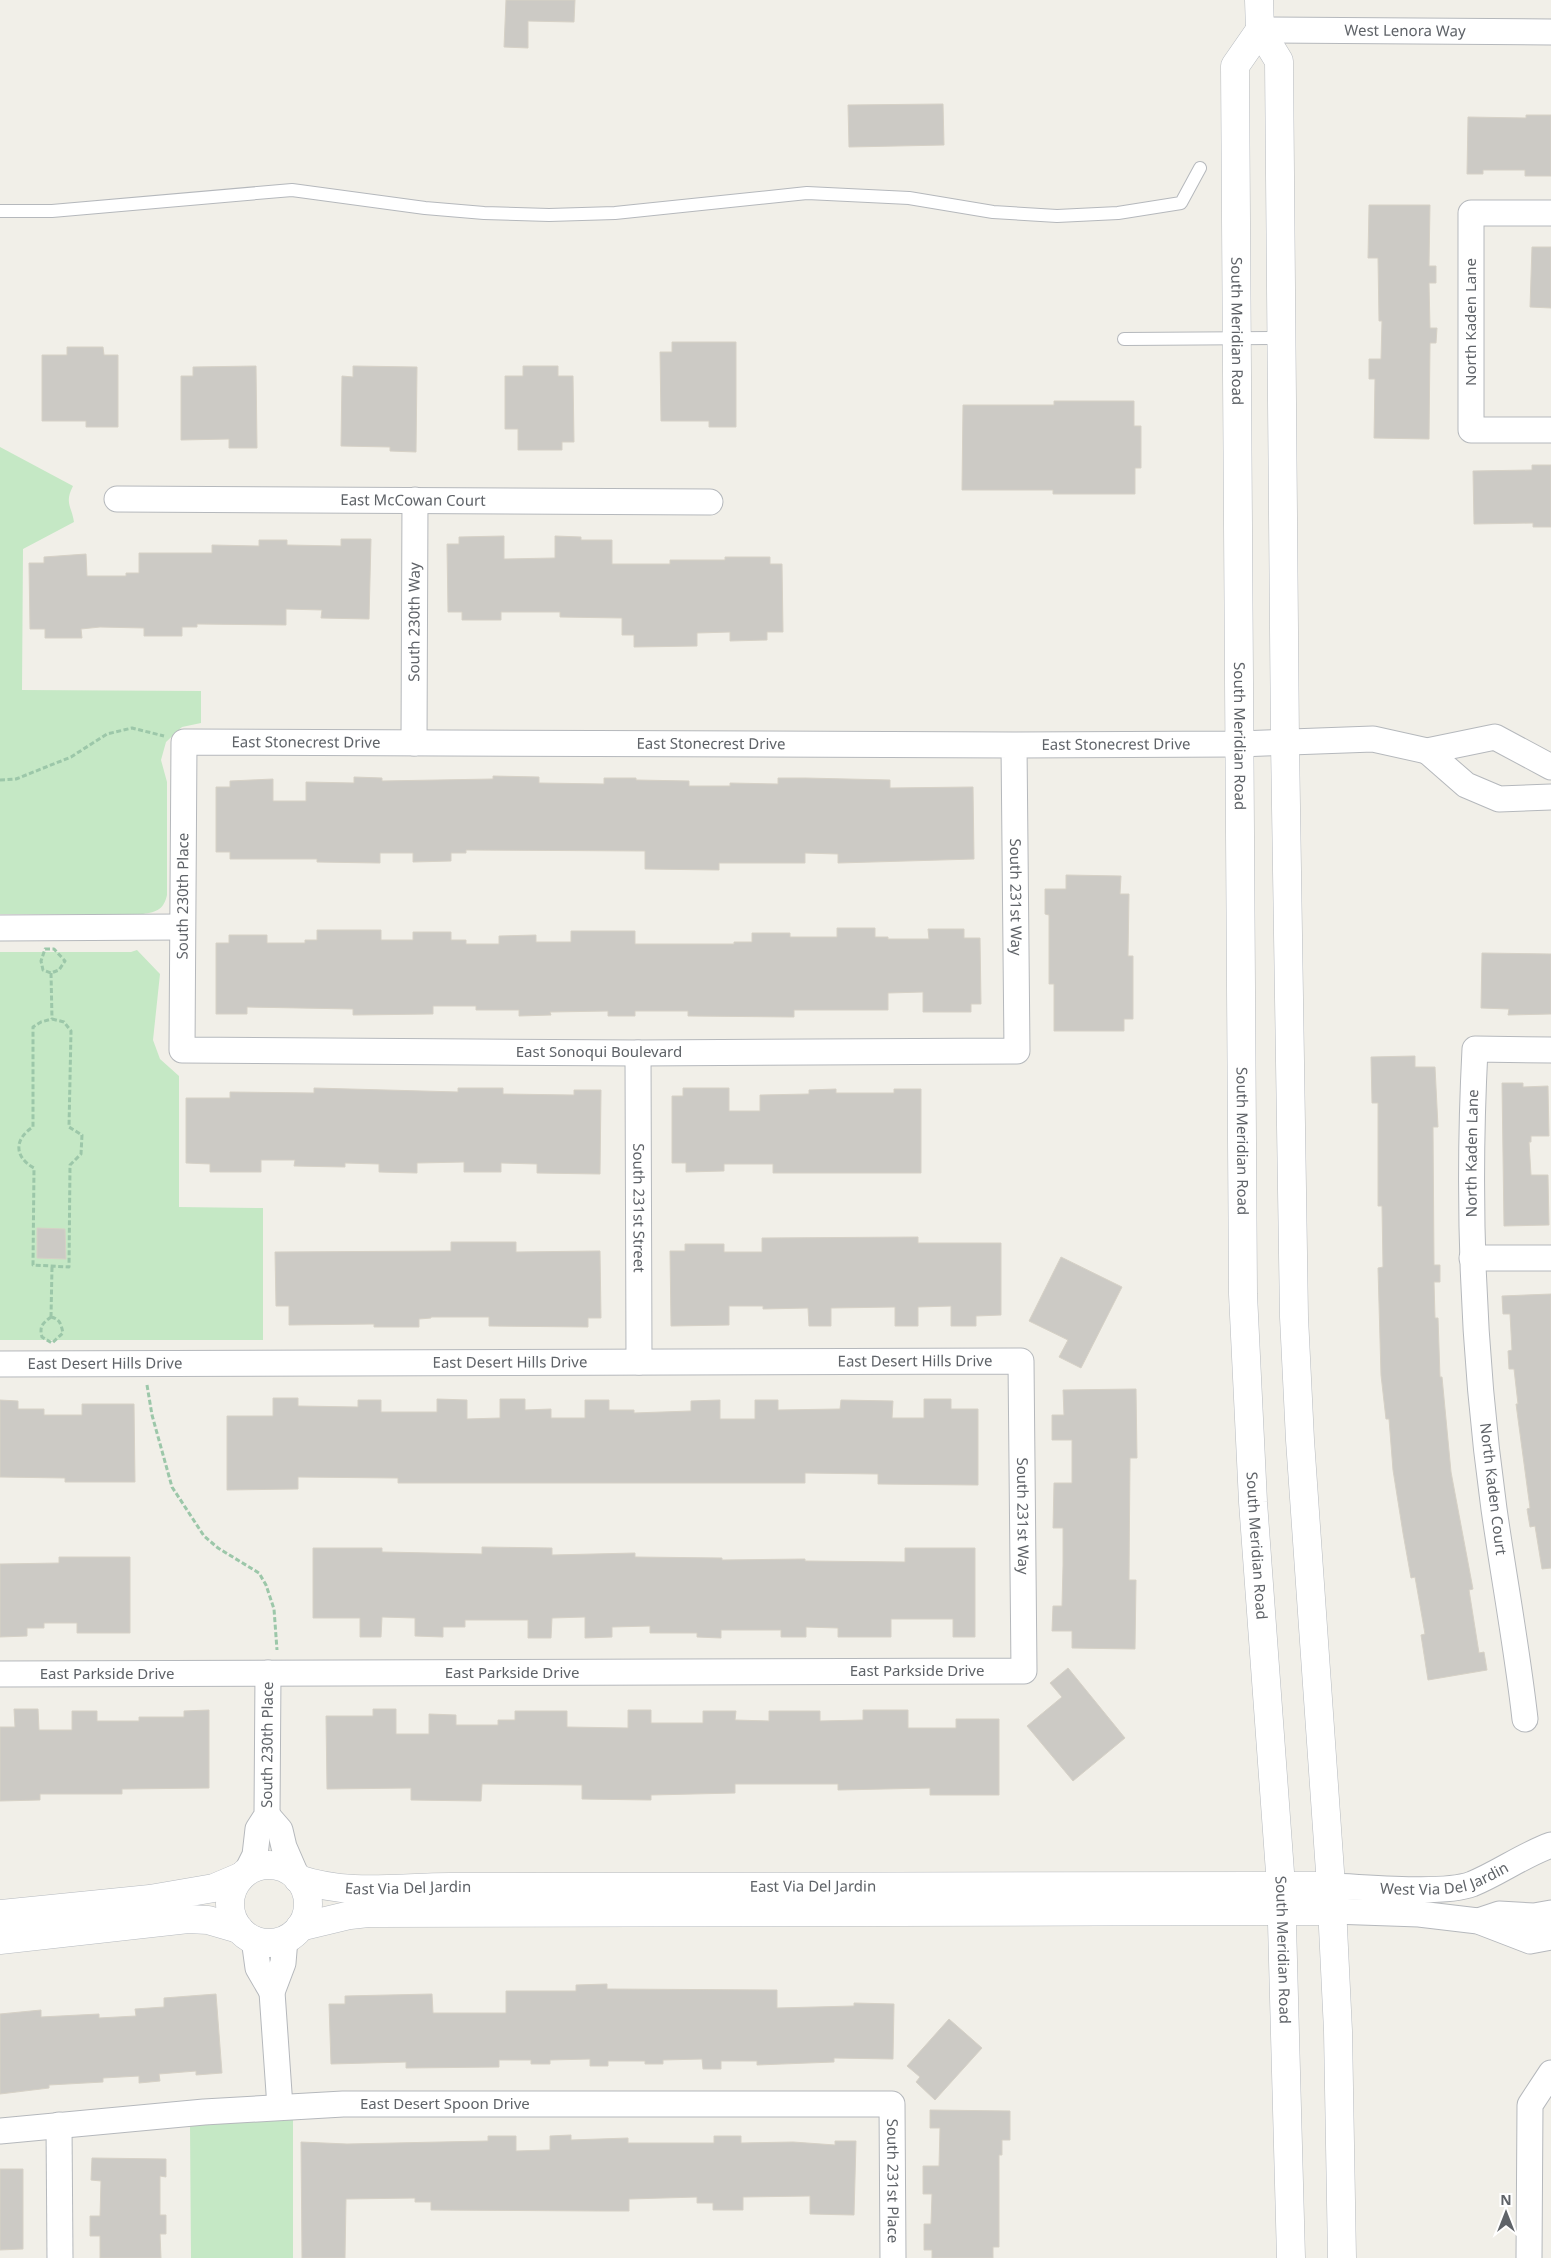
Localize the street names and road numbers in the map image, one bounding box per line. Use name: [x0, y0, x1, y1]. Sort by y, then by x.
street label: West Lenora Way: [1344, 20, 1466, 40]
street label: South Meridian Road: [1227, 257, 1248, 405]
street label: North Kaden Lane: [1460, 258, 1480, 386]
street label: East McCowan Court: [340, 489, 486, 510]
street label: South 230th Way: [403, 562, 424, 682]
street label: South Meridian Road: [1230, 662, 1251, 810]
street label: East Stonecrest Drive: [231, 731, 381, 752]
street label: East Stonecrest Drive: [636, 733, 785, 753]
street label: East Stonecrest Drive: [1041, 733, 1190, 754]
street label: South 230th Place: [172, 833, 192, 959]
street label: South 231st Way: [1006, 838, 1027, 956]
street label: East Sonoqui Boulevard: [516, 1041, 682, 1061]
street label: South Meridian Road: [1233, 1067, 1253, 1215]
street label: North Kaden Lane: [1461, 1089, 1482, 1217]
street label: South 231st Street: [629, 1143, 650, 1273]
street label: East Desert Hills Drive: [838, 1350, 992, 1371]
street label: East Desert Hills Drive: [433, 1351, 587, 1372]
street label: East Desert Hills Drive: [28, 1352, 182, 1373]
street label: North Kaden Court: [1476, 1422, 1512, 1557]
street label: South 231st Way: [1013, 1457, 1034, 1575]
street label: South Meridian Road: [1243, 1471, 1273, 1620]
street label: East Parkside Drive: [850, 1660, 984, 1680]
street label: East Parkside Drive: [445, 1662, 579, 1682]
street label: East Parkside Drive: [40, 1663, 174, 1683]
street label: South 230th Place: [256, 1681, 277, 1808]
street label: West Via Del Jardin: [1380, 1857, 1511, 1899]
street label: South Meridian Road: [1271, 1875, 1296, 2024]
street label: East Via Del Jardin: [344, 1876, 471, 1898]
street label: East Via Del Jardin: [750, 1876, 876, 1896]
street label: East Desert Spoon Drive: [360, 2093, 530, 2113]
street label: South 231st Place: [883, 2119, 904, 2243]

